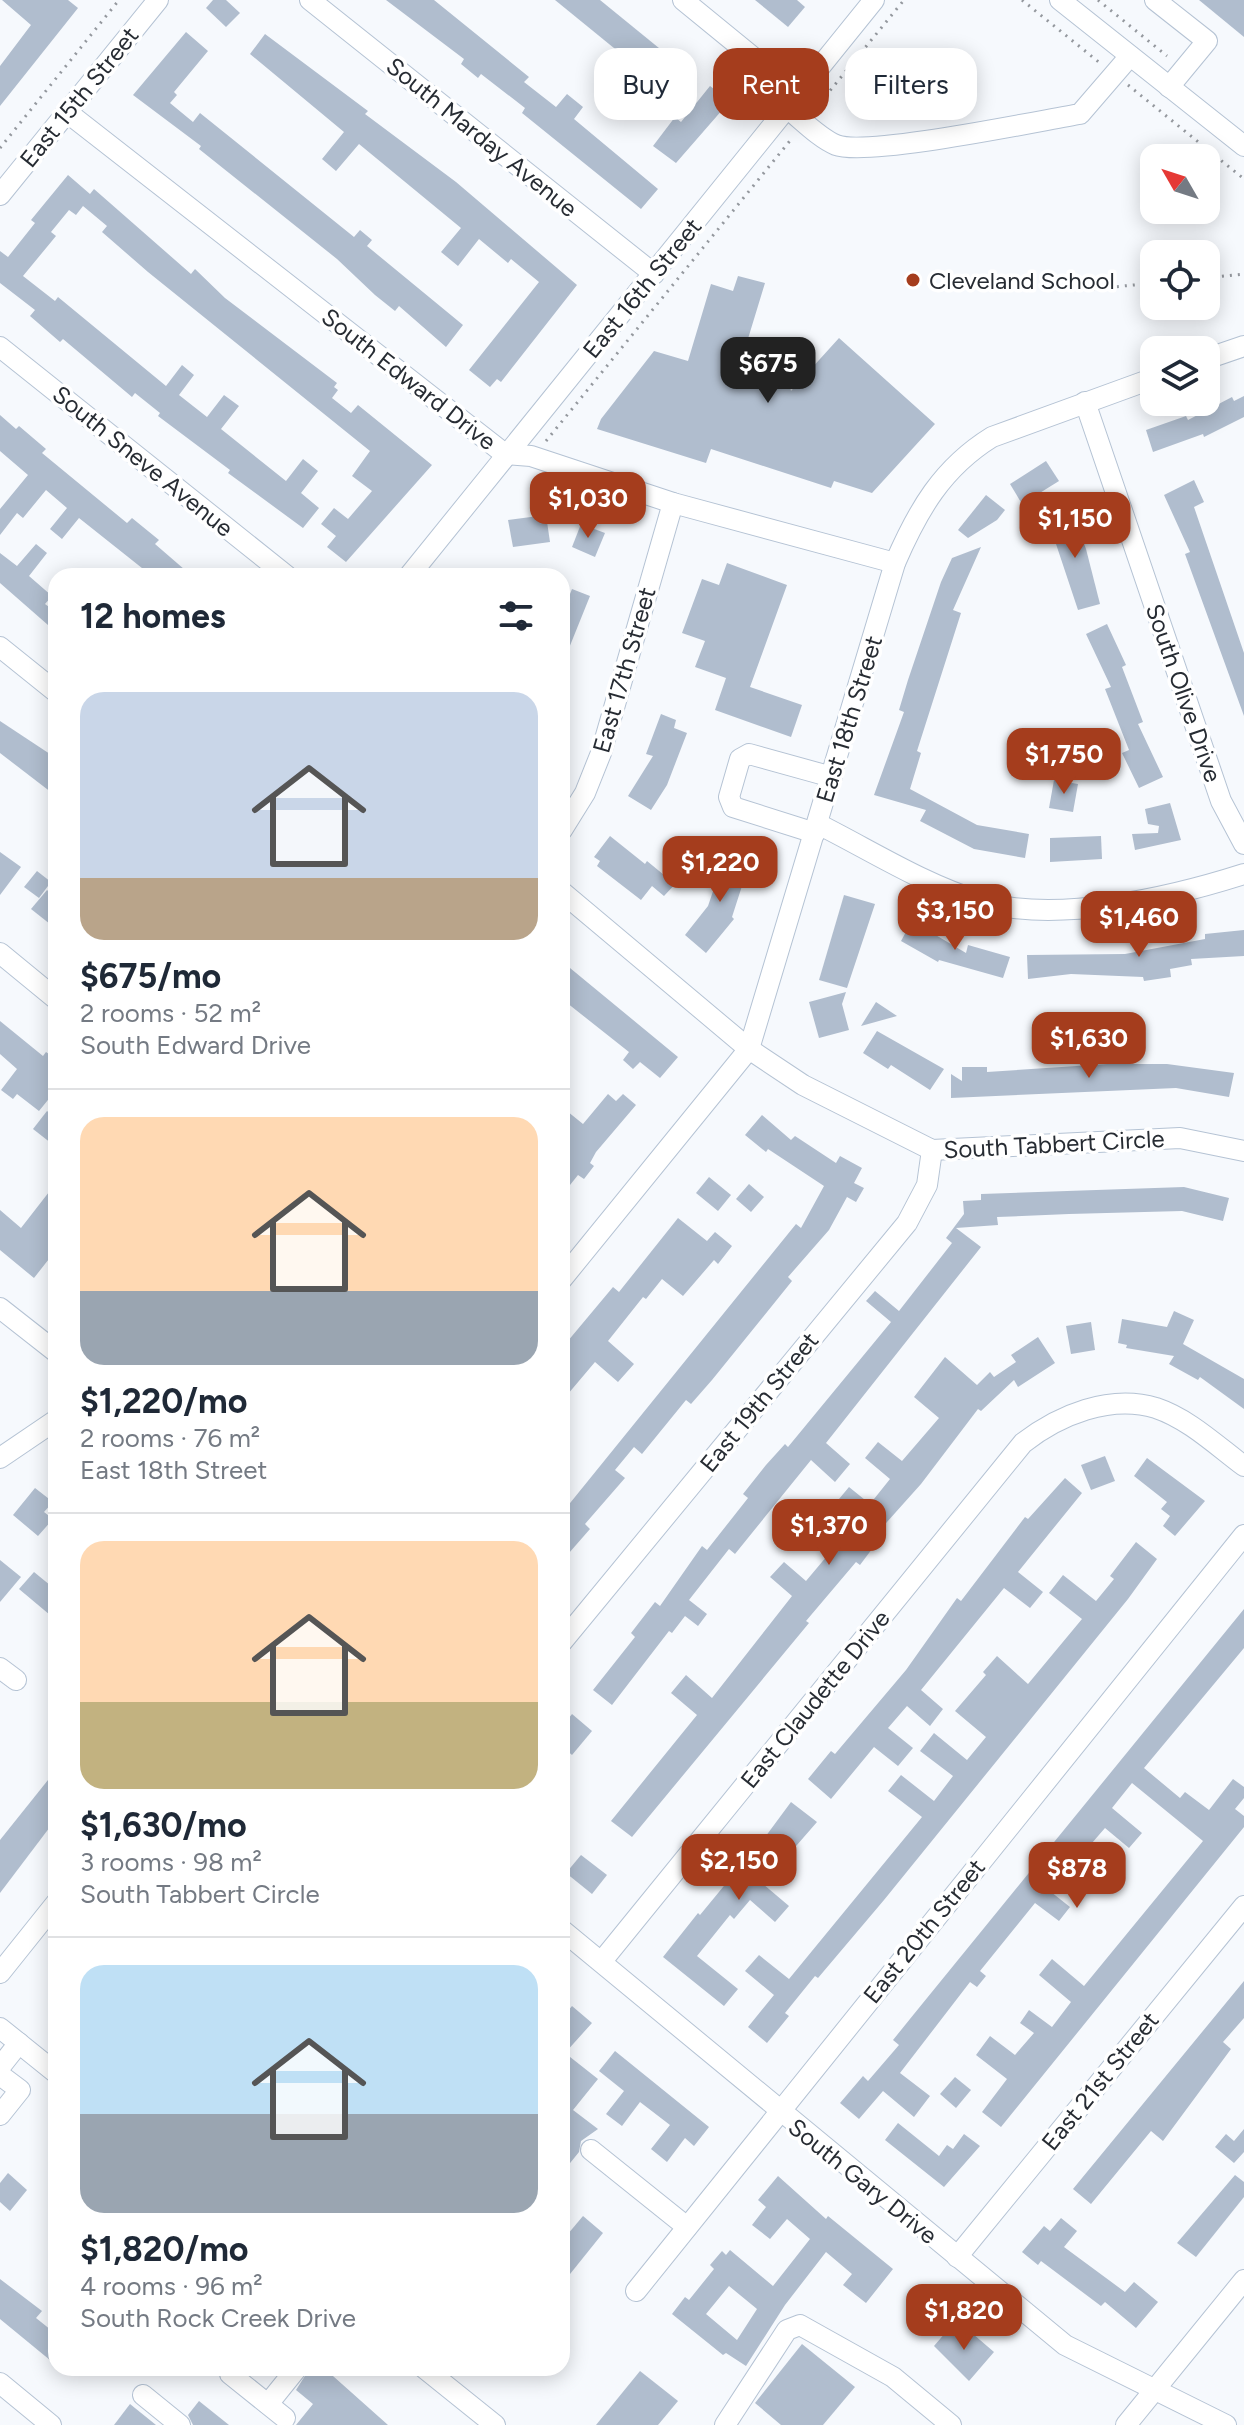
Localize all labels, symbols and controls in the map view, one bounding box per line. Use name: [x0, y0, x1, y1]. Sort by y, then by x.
street label: East 15th Street: [14, 21, 144, 173]
chip: Buy: [594, 48, 697, 120]
chip: Rent: [713, 48, 829, 120]
chip: Filters: [845, 48, 977, 120]
street label: South Marday Avenue: [381, 51, 583, 223]
north arrow: [1140, 144, 1220, 224]
map controls: [1140, 144, 1220, 416]
street label: East 16th Street: [577, 212, 707, 364]
button: locate: [1140, 240, 1220, 320]
place label: Cleveland School: [929, 266, 1115, 295]
marker: Cleveland School: [904, 271, 922, 289]
street label: South Edward Drive: [316, 302, 502, 456]
button: layers: [1140, 336, 1220, 416]
pin: $675: [721, 337, 815, 405]
text: $675: [738, 347, 798, 379]
street label: South Sneve Avenue: [47, 379, 239, 543]
pin: $1,030: [523, 472, 653, 540]
text: $1,030: [548, 482, 628, 514]
pin: $1,150: [1010, 492, 1140, 560]
text: $1,150: [1038, 502, 1112, 534]
street label: East 17th Street: [586, 584, 662, 756]
icon: filters: [494, 594, 538, 638]
text: 12 homes: [80, 596, 226, 637]
street label: South Olive Drive: [1140, 600, 1228, 786]
street label: East 18th Street: [810, 632, 888, 806]
pin: $1,750: [999, 728, 1129, 796]
text: $1,750: [1025, 738, 1103, 770]
icon: home: [237, 744, 381, 888]
pin: $1,220: [655, 836, 785, 904]
text: $1,220: [680, 846, 760, 878]
pin: $3,150: [890, 884, 1020, 952]
pin: $1,460: [1074, 891, 1204, 959]
text: $3,150: [916, 894, 994, 926]
text: $1,460: [1099, 901, 1179, 933]
text: $675/mo: [80, 956, 221, 997]
text: 2 rooms · 52 m²: [80, 997, 261, 1029]
pin: $1,630: [1024, 1012, 1154, 1080]
text: $1,630: [1050, 1022, 1128, 1054]
text: South Edward Drive: [80, 1029, 311, 1061]
street label: South Tabbert Circle: [943, 1124, 1165, 1164]
icon: home: [237, 1169, 381, 1313]
street label: East 19th Street: [694, 1326, 824, 1478]
text: $1,220/mo: [80, 1381, 247, 1422]
text: 2 rooms · 76 m²: [80, 1422, 260, 1454]
text: East 18th Street: [80, 1454, 267, 1486]
pin: $1,370: [764, 1499, 894, 1567]
text: $1,370: [790, 1509, 868, 1541]
icon: home: [237, 1593, 381, 1737]
street label: East Claudette Drive: [734, 1604, 896, 1794]
text: $1,630/mo: [80, 1805, 247, 1846]
pin: $2,150: [674, 1834, 804, 1902]
pin: $878: [1030, 1842, 1124, 1910]
text: $2,150: [699, 1844, 779, 1876]
text: 3 rooms · 98 m²: [80, 1846, 262, 1878]
text: $878: [1047, 1852, 1107, 1884]
street label: East 20th Street: [857, 1853, 991, 2009]
text: South Tabbert Circle: [80, 1878, 320, 1910]
street label: East 21st Street: [1035, 2006, 1165, 2156]
icon: home: [237, 2017, 381, 2161]
street label: South Gary Drive: [783, 2112, 943, 2250]
text: $1,820/mo: [80, 2229, 249, 2270]
text: 4 rooms · 96 m²: [80, 2270, 263, 2302]
pin: $1,820: [899, 2284, 1029, 2352]
text: $1,820: [924, 2294, 1004, 2326]
text: South Rock Creek Drive: [80, 2302, 356, 2334]

